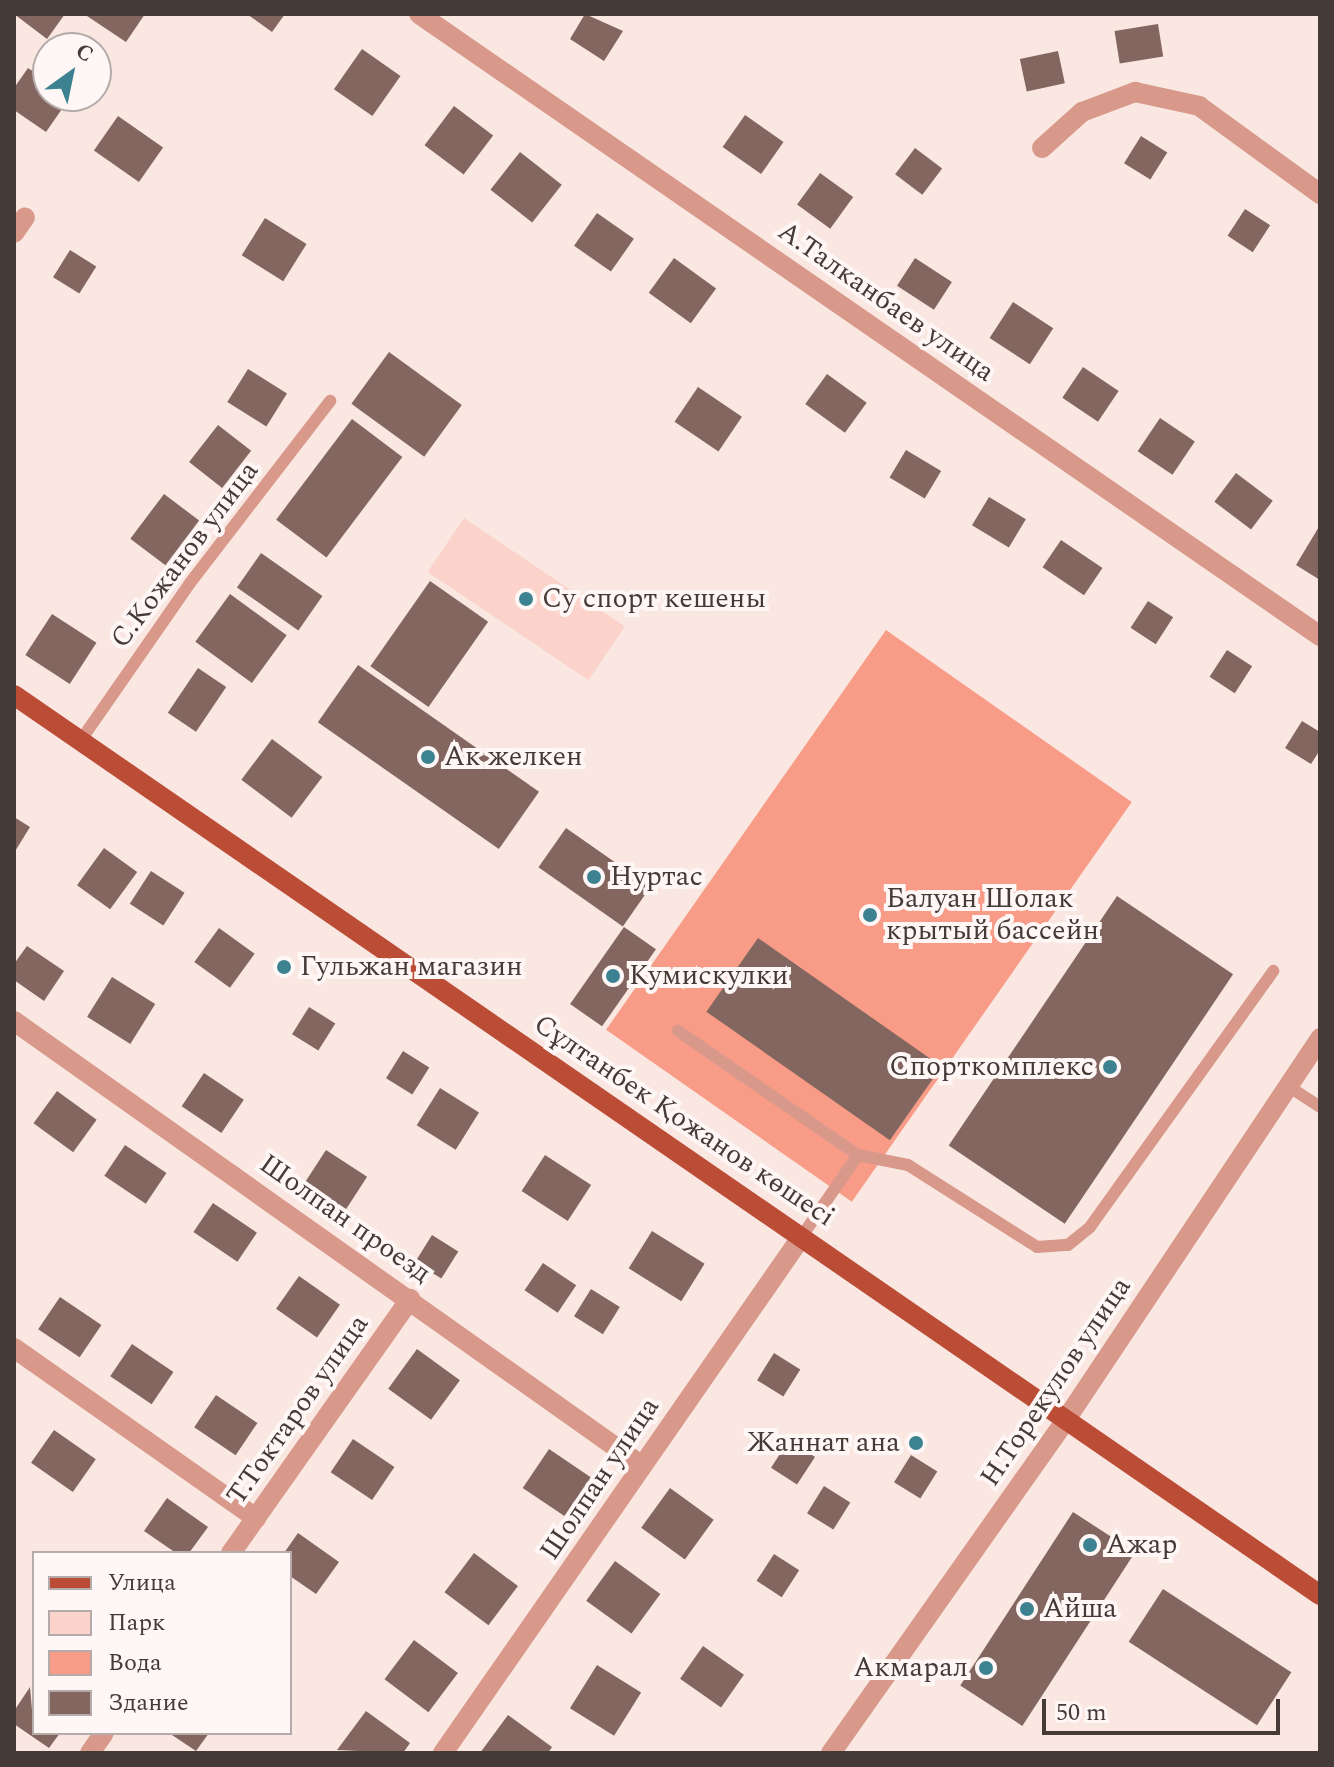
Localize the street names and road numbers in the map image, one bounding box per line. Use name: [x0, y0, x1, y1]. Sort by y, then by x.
street label: А.Талканбаев улица: [771, 215, 1001, 389]
street label: С.Кожанов улица: [104, 455, 266, 655]
street label: Сұлтанбек Қожанов көшесі: [527, 1008, 841, 1234]
street label: Шолпан проезд: [253, 1147, 437, 1291]
street label: Н.Торекулов улица: [974, 1271, 1138, 1493]
street label: Т.Токтаров улица: [220, 1308, 376, 1512]
street label: Шолпан улица: [533, 1391, 667, 1567]

